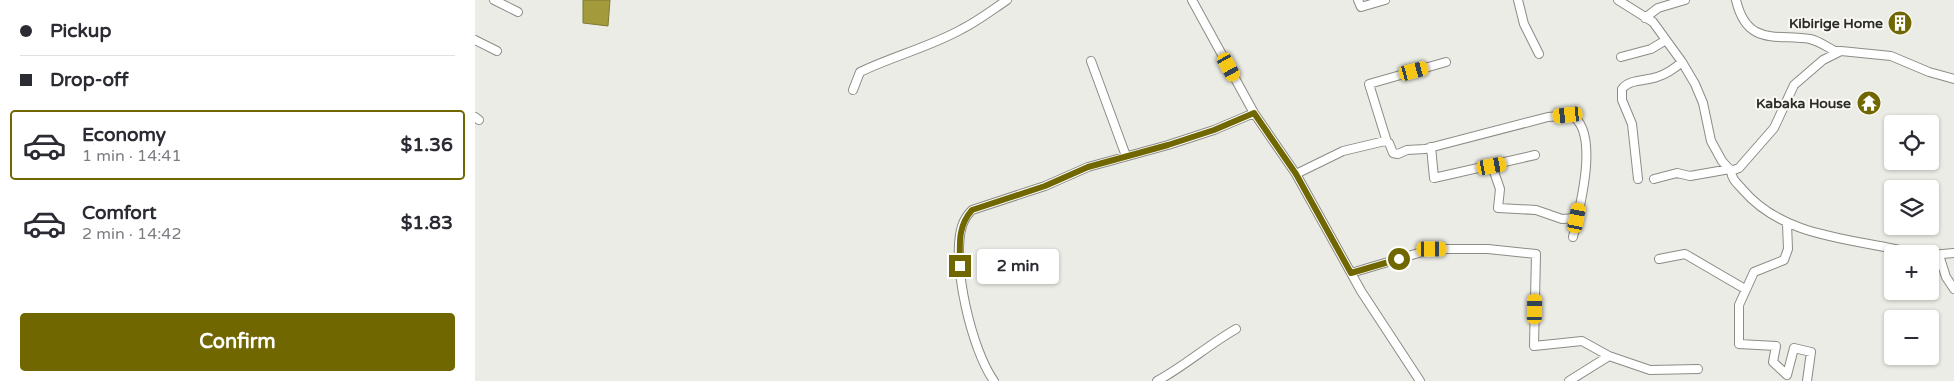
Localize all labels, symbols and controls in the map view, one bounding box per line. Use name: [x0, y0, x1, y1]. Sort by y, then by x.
building icon: Kibirige Home: [1887, 10, 1913, 36]
place label: Kibirige Home: [1789, 15, 1883, 32]
text: Pickup: [50, 20, 111, 42]
car: [1215, 50, 1242, 84]
car: [1397, 60, 1430, 82]
text: Drop-off: [50, 69, 129, 91]
temple icon: Kabaka House: [1856, 90, 1882, 116]
place label: Kabaka House: [1756, 95, 1851, 112]
car: [1552, 106, 1583, 124]
map controls: [1884, 115, 1939, 365]
button: locate: [1884, 115, 1939, 170]
icon: car: [22, 123, 67, 168]
text: Economy: [82, 124, 166, 146]
text: $1.36: [401, 134, 453, 156]
text: 1 min · 14:41: [82, 146, 181, 166]
car: [1475, 156, 1508, 176]
button: layers: [1884, 180, 1939, 235]
icon: car: [22, 201, 67, 246]
text: Comfort: [82, 202, 156, 224]
car: [1566, 202, 1587, 234]
text: $1.83: [401, 212, 453, 234]
text: 2 min · 14:42: [82, 224, 181, 244]
car: [1417, 242, 1447, 257]
button: +: [1884, 245, 1939, 300]
callout: 2 min: [977, 248, 1060, 284]
route start: [1388, 248, 1410, 270]
route end: [949, 255, 971, 277]
text: 2 min: [997, 256, 1039, 276]
car: [1527, 294, 1542, 324]
button: −: [1884, 310, 1939, 365]
button: Confirm: [20, 313, 455, 371]

